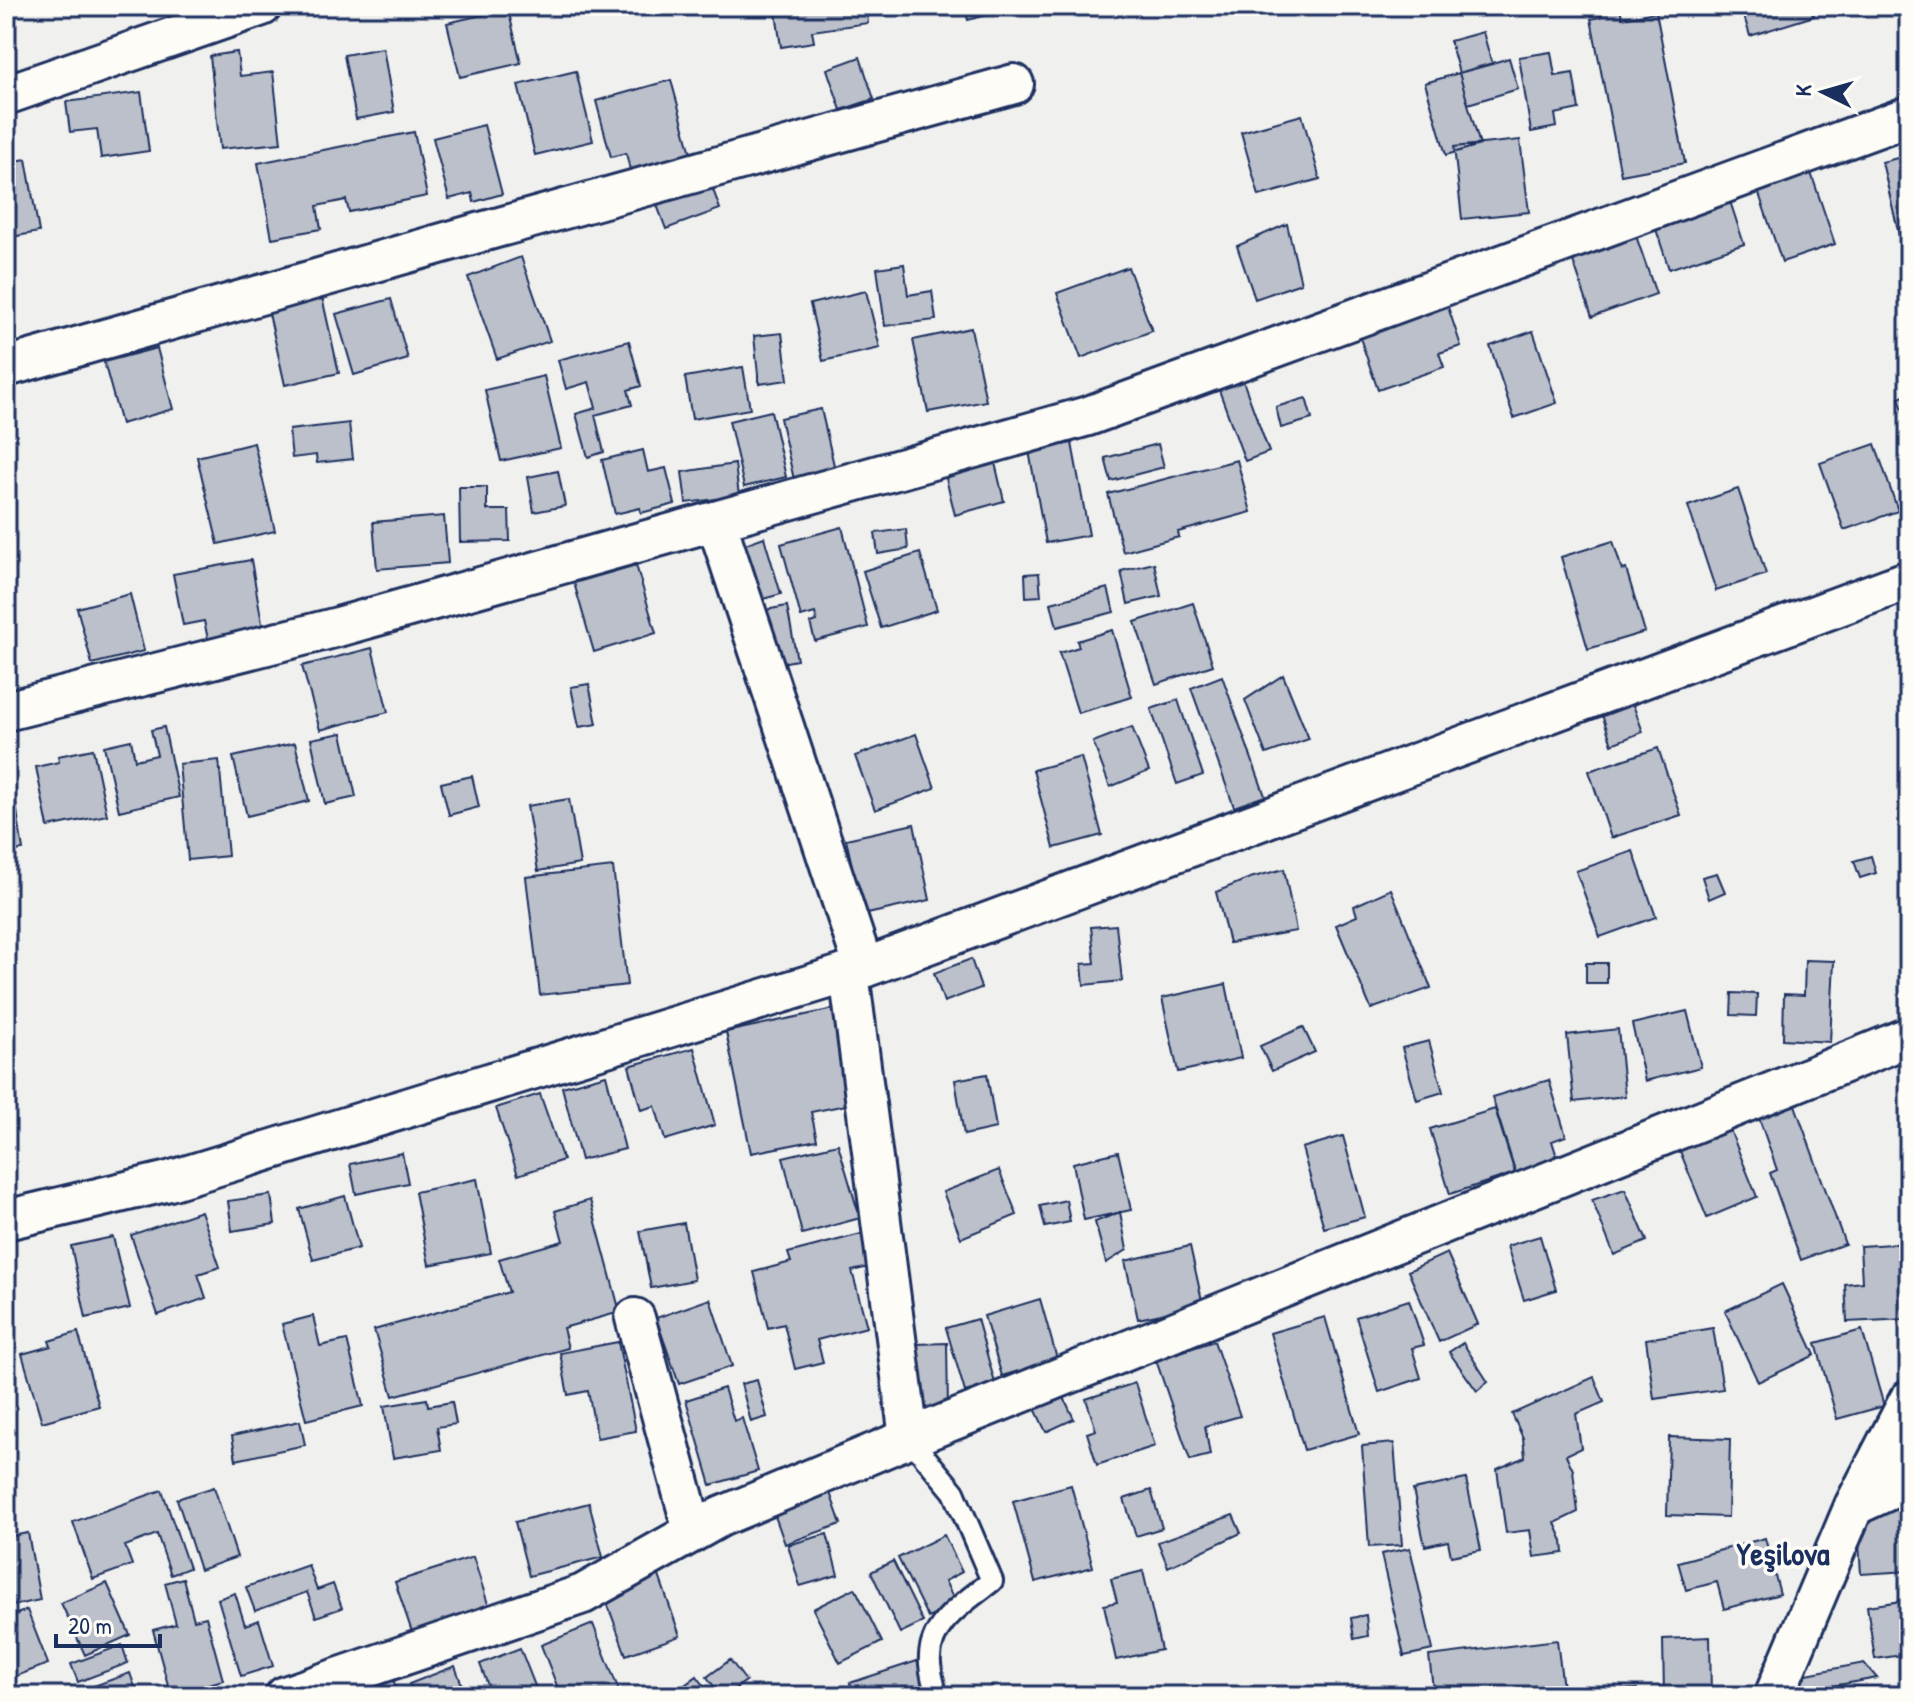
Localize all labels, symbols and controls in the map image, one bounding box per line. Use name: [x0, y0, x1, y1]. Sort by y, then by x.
north arrow: [1783, 52, 1863, 132]
text: K: [1788, 83, 1819, 97]
district label: Yeşilova: [1736, 1532, 1830, 1575]
scale bar: [56, 1598, 160, 1648]
text: 20 m: [68, 1609, 112, 1641]

